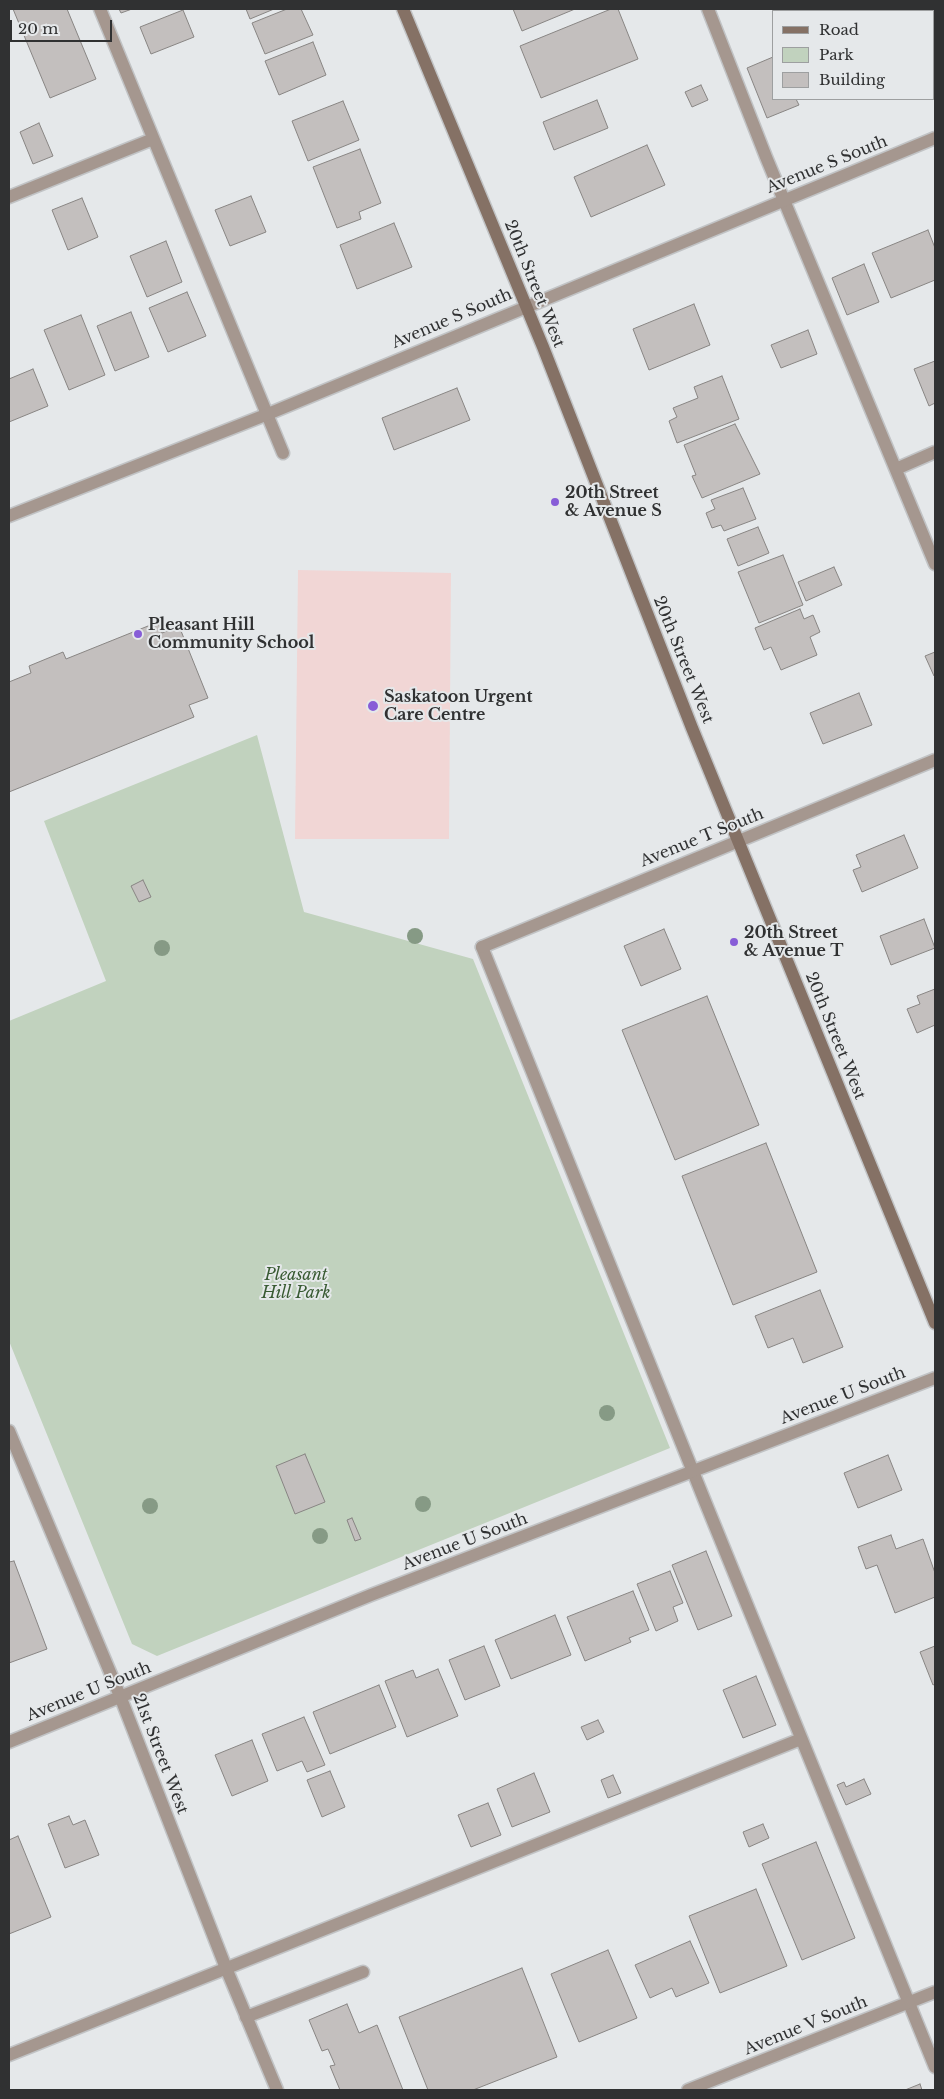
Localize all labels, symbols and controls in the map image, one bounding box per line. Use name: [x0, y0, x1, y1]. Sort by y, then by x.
scale bar: [12, 10, 115, 42]
legend: [772, 10, 934, 100]
text: 20 m: [18, 19, 58, 38]
text: Road: [819, 20, 859, 39]
text: Park: [819, 45, 854, 64]
text: Building: [819, 70, 885, 89]
street label: Avenue S South: [764, 132, 890, 198]
street label: 20th Street West: [500, 217, 568, 351]
street label: Avenue S South: [389, 285, 515, 353]
place label: 20th Street & Avenue S: [565, 483, 662, 521]
marker: 20th Street & Avenue S: [549, 496, 561, 508]
street label: 20th Street West: [649, 593, 717, 727]
place label: Pleasant Hill Community School: [148, 615, 314, 653]
marker: Pleasant Hill Community School: [132, 628, 144, 640]
place label: Saskatoon Urgent Care Centre: [384, 687, 533, 725]
marker: Saskatoon Urgent Care Centre: [366, 699, 380, 713]
street label: Avenue T South: [637, 804, 767, 872]
place label: 20th Street & Avenue T: [744, 923, 843, 961]
marker: 20th Street & Avenue T: [728, 936, 740, 948]
street label: 20th Street West: [801, 969, 869, 1103]
park label: Pleasant Hill Park: [262, 1265, 330, 1303]
street label: Avenue U South: [778, 1363, 908, 1429]
street label: Avenue U South: [400, 1509, 530, 1575]
street label: Avenue U South: [24, 1658, 154, 1726]
street label: 21st Street West: [128, 1691, 192, 1817]
street label: Avenue V South: [742, 1993, 870, 2059]

